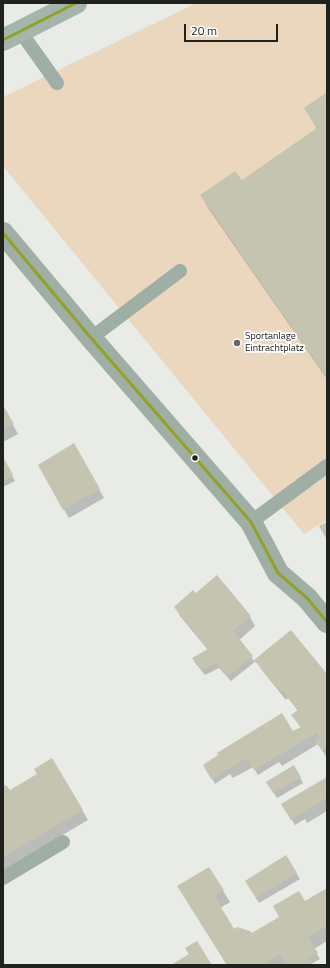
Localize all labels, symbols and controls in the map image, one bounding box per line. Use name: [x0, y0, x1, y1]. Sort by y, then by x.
scale bar: [186, 16, 280, 42]
text: 20 m: [191, 21, 217, 40]
place label: Sportanlage Eintrachtplatz: [245, 331, 304, 354]
marker: Sportanlage Eintrachtplatz: [232, 338, 242, 348]
unlabelled marker: [190, 453, 200, 463]

